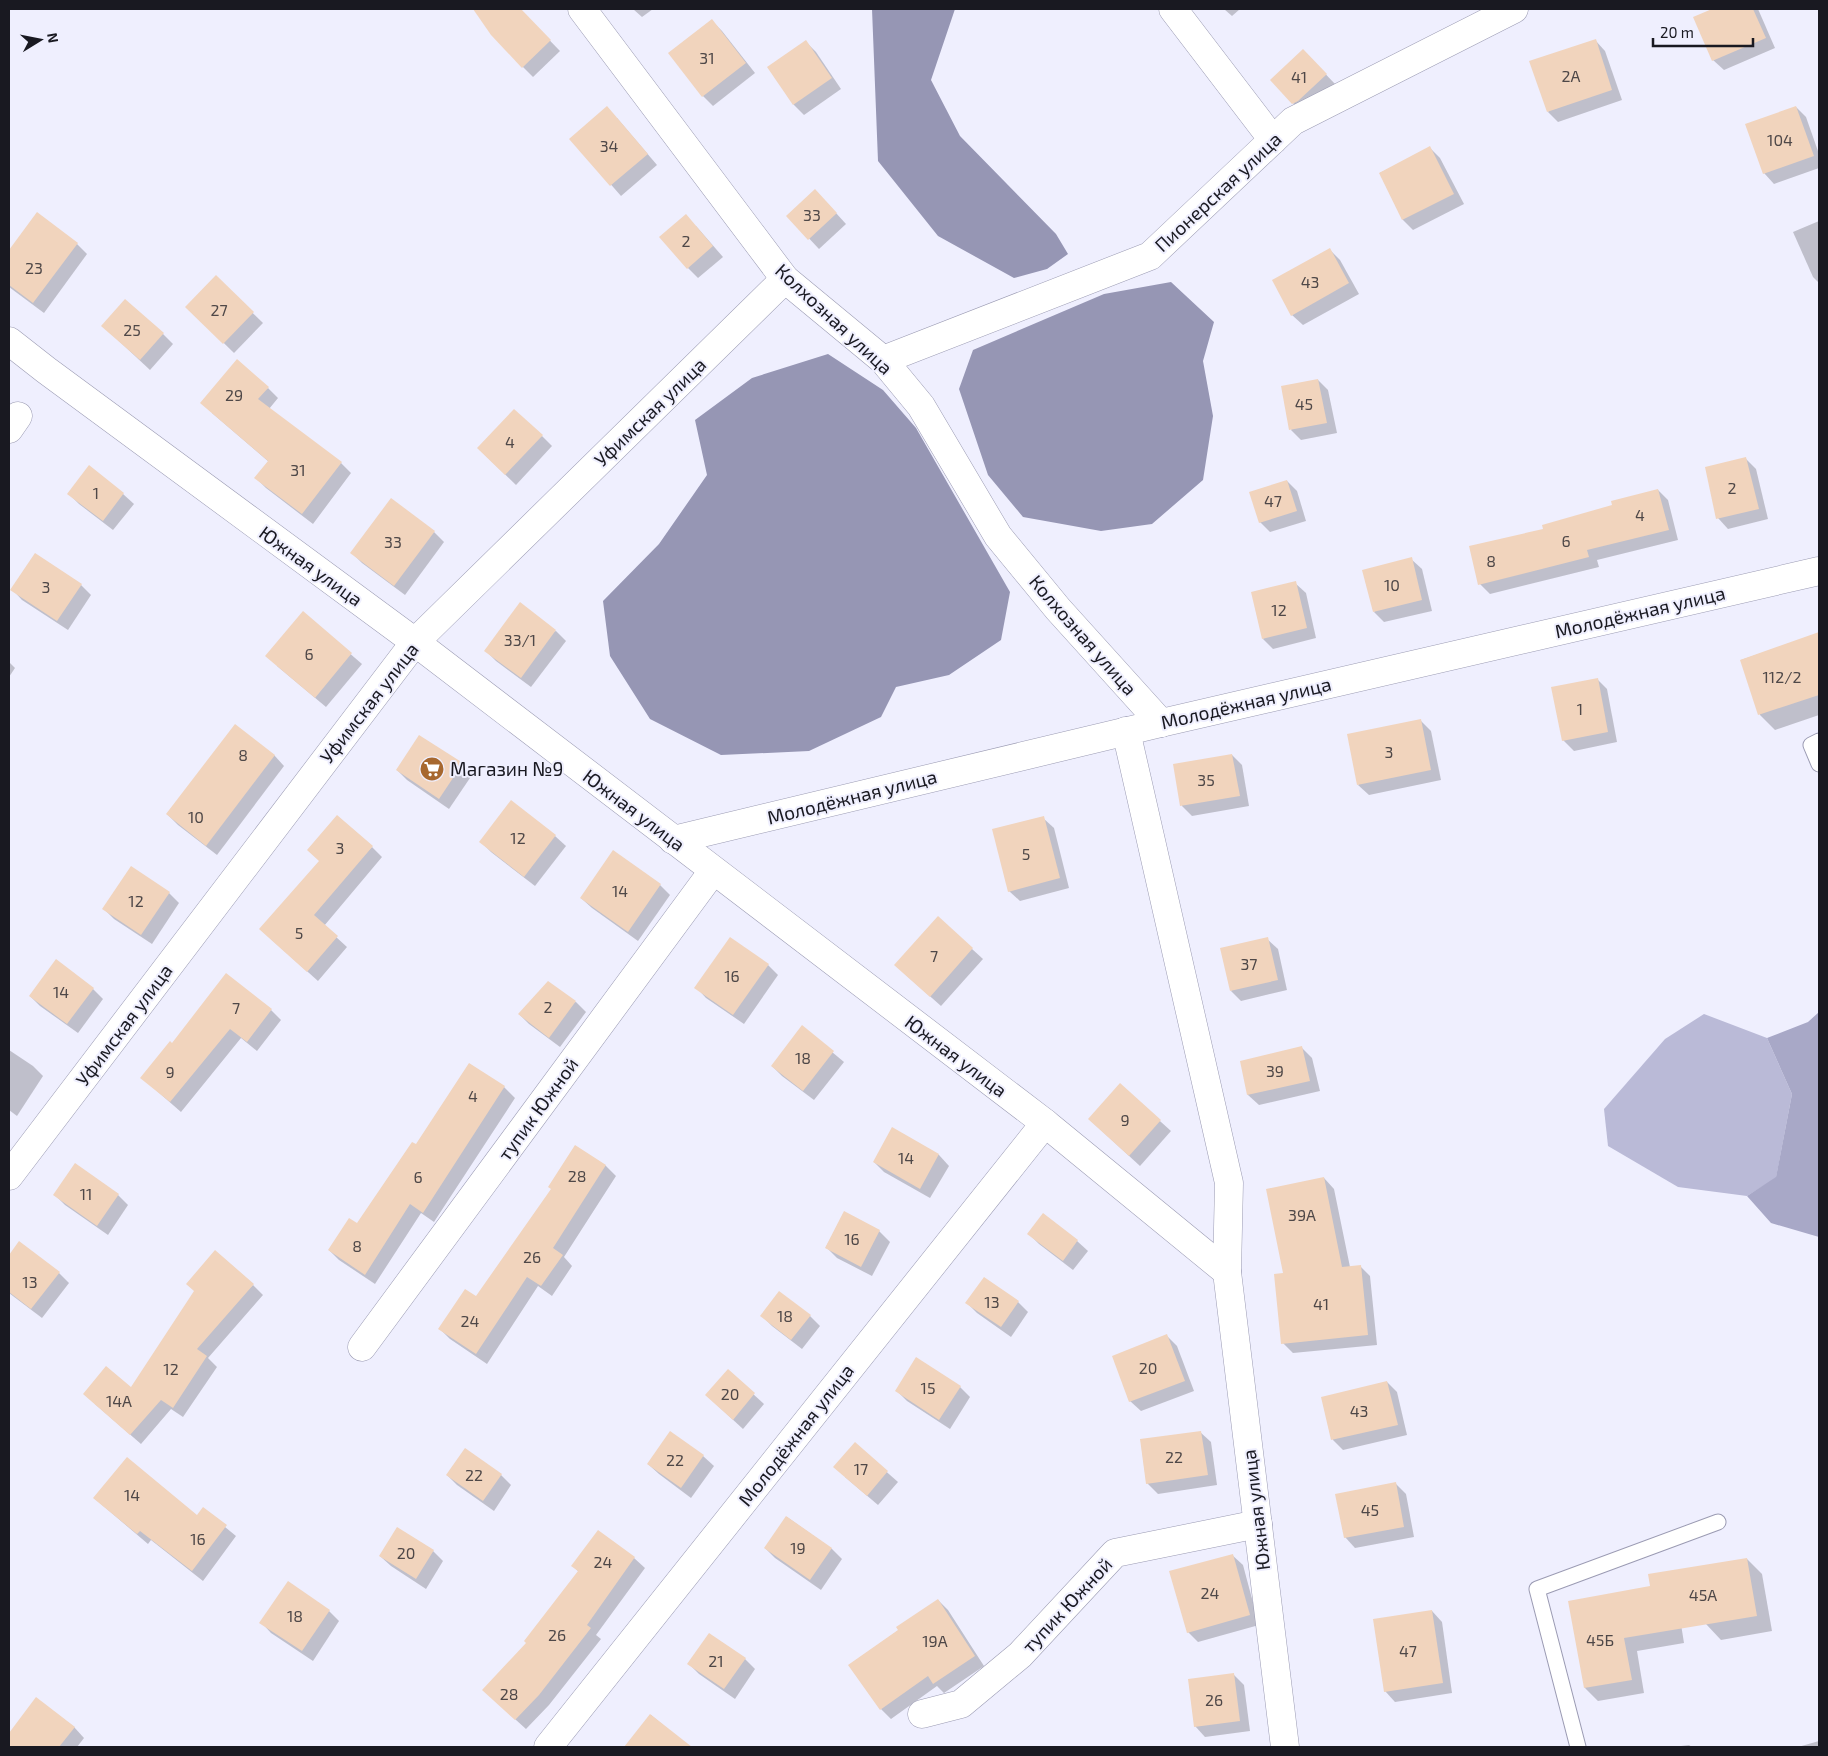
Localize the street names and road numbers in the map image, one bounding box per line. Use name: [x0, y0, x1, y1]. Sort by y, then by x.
street label: Пионерская улица: [1150, 127, 1286, 257]
street label: Колхозная улица: [770, 258, 898, 380]
street label: Уфимская улица: [589, 352, 711, 472]
street label: Южная улица: [255, 521, 367, 611]
street label: Колхозная улица: [1024, 570, 1142, 700]
street label: Молодёжная улица: [1553, 581, 1727, 643]
street label: Уфимская улица: [314, 638, 424, 768]
street label: Молодёжная улица: [1159, 672, 1333, 734]
street label: Южная улица: [578, 764, 690, 856]
street label: Молодёжная улица: [765, 764, 939, 830]
street label: Уфимская улица: [70, 959, 178, 1091]
street label: Южная улица: [900, 1010, 1012, 1102]
street label: тупик Южной: [493, 1053, 583, 1165]
street label: Молодёжная улица: [733, 1359, 859, 1511]
street label: Южная улица: [1237, 1448, 1275, 1572]
street label: тупик Южной: [1017, 1552, 1117, 1658]

